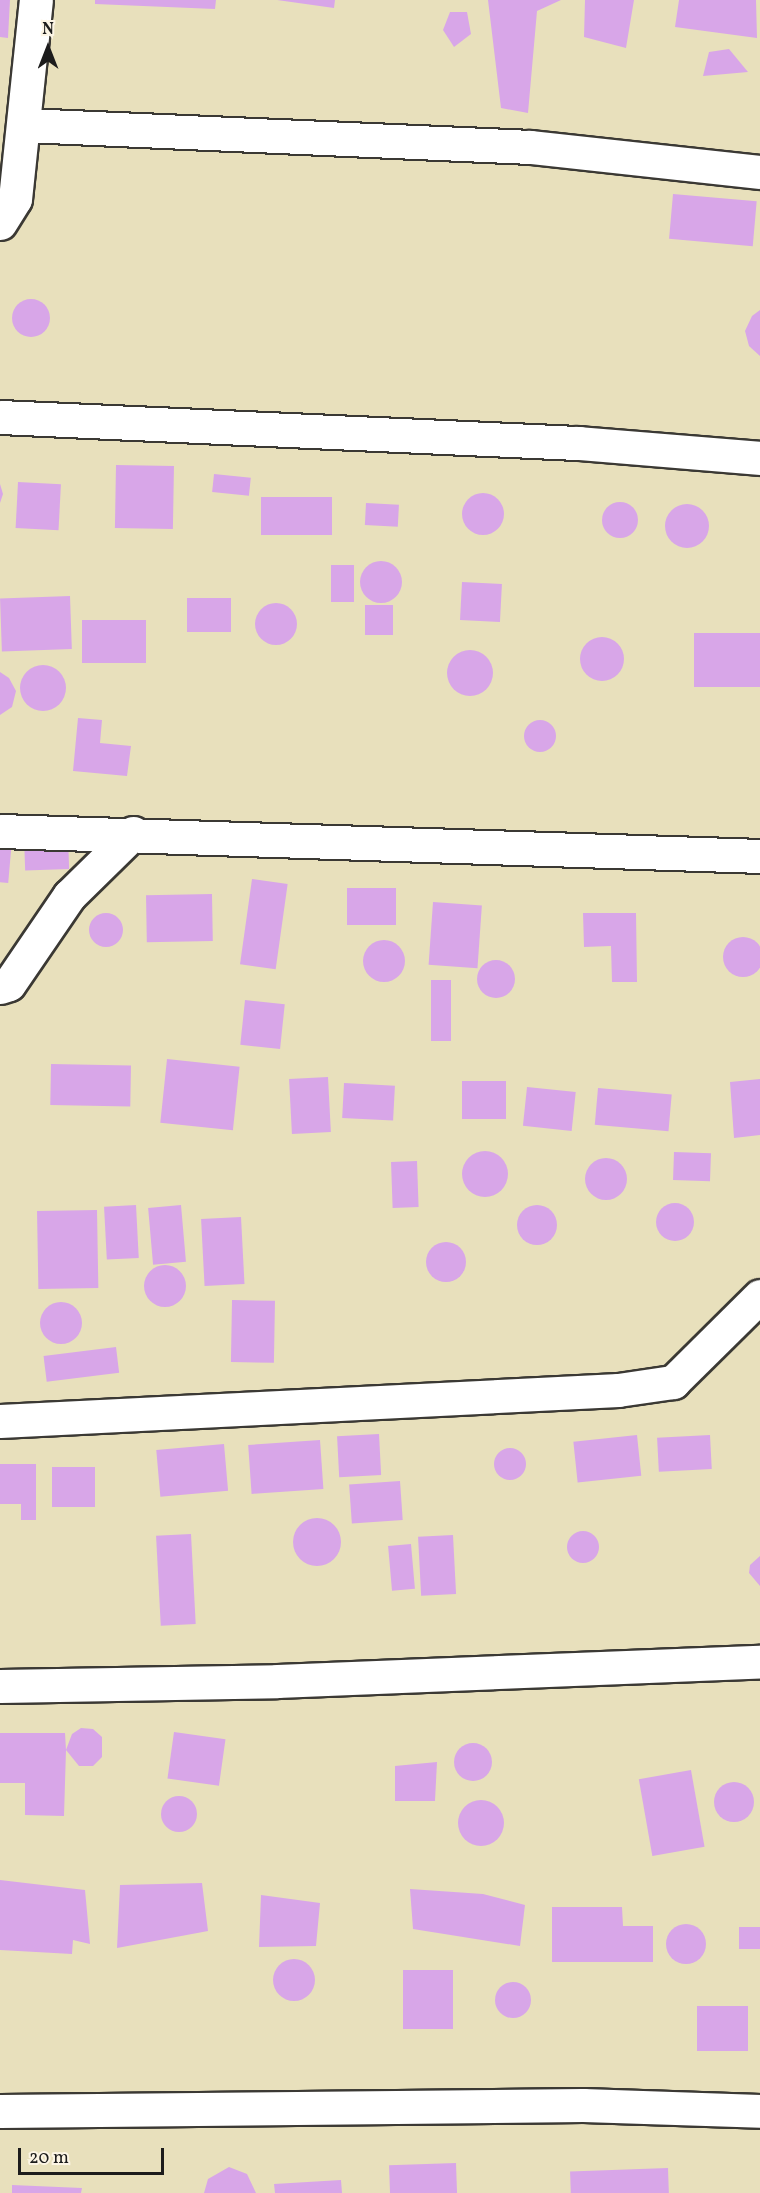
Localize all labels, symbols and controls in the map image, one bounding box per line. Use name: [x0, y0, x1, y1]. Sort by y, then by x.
north arrow: [18, 18, 78, 78]
text: N: [42, 19, 54, 41]
scale bar: [21, 2136, 166, 2174]
text: 20 m: [29, 2146, 69, 2171]

